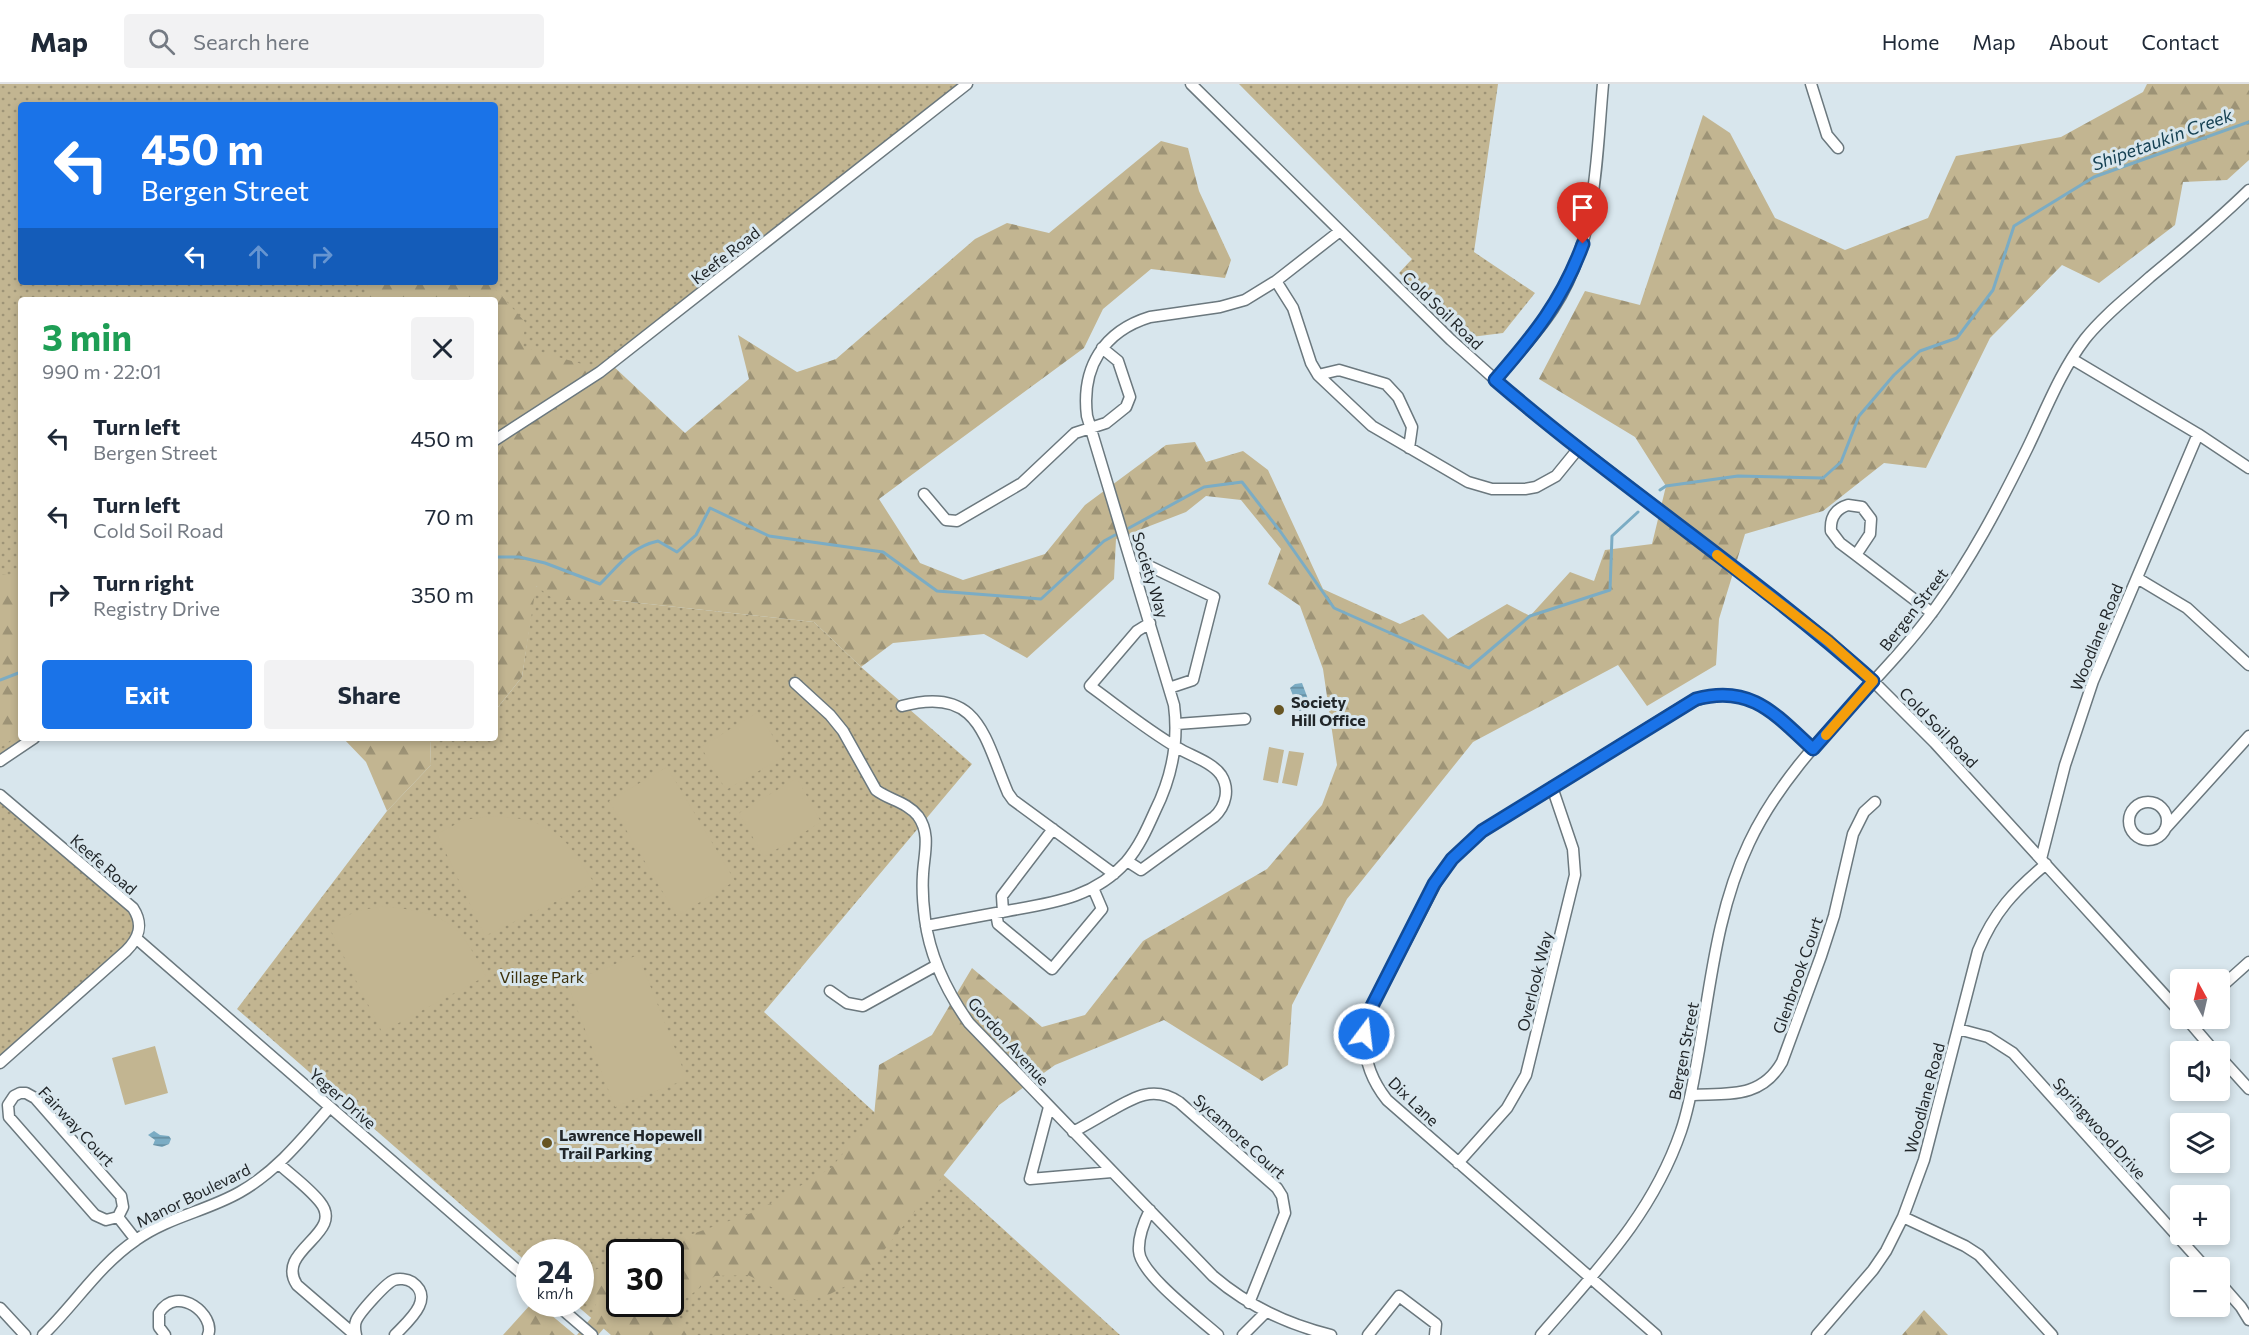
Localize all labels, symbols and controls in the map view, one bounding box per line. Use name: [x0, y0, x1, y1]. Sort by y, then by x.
search box: [124, 14, 544, 68]
text: Map: [30, 24, 88, 58]
icon: search: [145, 25, 178, 58]
text: Search here: [193, 28, 309, 55]
text: Home: [1882, 29, 1939, 54]
text: Map: [1972, 29, 2016, 54]
text: About: [2049, 29, 2108, 54]
text: Contact: [2141, 29, 2219, 54]
water label: Shipetaukin Creek: [2088, 103, 2237, 175]
text: 450 m: [141, 122, 264, 174]
icon: left: [42, 126, 120, 204]
text: Bergen Street: [141, 174, 309, 207]
pin: [1557, 182, 1608, 244]
icon: arrive: [1566, 191, 1599, 224]
street label: Keefe Road: [687, 222, 763, 288]
icon: left: [179, 240, 212, 273]
icon: ahead: [242, 240, 275, 273]
icon: right: [305, 240, 338, 273]
street label: Cold Soil Road: [1399, 267, 1487, 353]
text: 3 min: [42, 314, 132, 358]
button: close: [411, 317, 474, 380]
text: 990 m · 22:01: [42, 359, 162, 383]
text: Turn left: [93, 413, 180, 440]
icon: left: [42, 422, 75, 455]
text: 450 m: [410, 425, 474, 452]
text: Bergen Street: [93, 440, 217, 464]
text: Turn left: [93, 491, 180, 518]
icon: left: [42, 500, 75, 533]
text: 70 m: [425, 503, 474, 530]
text: Cold Soil Road: [93, 518, 224, 542]
street label: Society Way: [1129, 530, 1173, 620]
street label: Bergen Street: [1875, 564, 1951, 654]
text: Turn right: [93, 569, 194, 596]
icon: right: [42, 578, 75, 611]
text: 350 m: [411, 581, 474, 608]
street label: Woodlane Road: [2066, 581, 2126, 693]
text: Registry Drive: [93, 596, 220, 620]
button: Exit: [42, 660, 252, 729]
button: Share: [264, 660, 474, 729]
street label: Cold Soil Road: [1896, 683, 1982, 771]
place label: Society Hill Office: [1291, 692, 1366, 729]
marker: Society Hill Office: [1272, 703, 1286, 717]
street label: Keefe Road: [67, 830, 141, 898]
street label: Glenbrook Court: [1768, 914, 1826, 1036]
street label: Overlook Way: [1512, 929, 1556, 1033]
park label: Village Park: [499, 967, 585, 986]
north arrow: [2170, 969, 2230, 1029]
map controls: [2170, 969, 2230, 1317]
street label: Gordon Avenue: [965, 993, 1053, 1089]
street label: Bergen Street: [1664, 1000, 1702, 1102]
position arrow: [1332, 1002, 1396, 1066]
street label: Woodlane Road: [1900, 1040, 1948, 1156]
button: sound: [2170, 1041, 2230, 1101]
street label: Yeger Drive: [306, 1064, 380, 1132]
street label: Dix Lane: [1385, 1072, 1443, 1130]
street label: Springwood Drive: [2050, 1073, 2150, 1183]
street label: Fairway Court: [35, 1082, 119, 1170]
street label: Sycamore Court: [1190, 1090, 1290, 1182]
button: layers: [2170, 1113, 2230, 1173]
place label: Lawrence Hopewell Trail Parking: [559, 1125, 702, 1162]
marker: Lawrence Hopewell Trail Parking: [540, 1136, 554, 1150]
street label: Manor Boulevard: [133, 1159, 253, 1231]
button: +: [2170, 1185, 2230, 1245]
speed limit sign: 30: [606, 1239, 684, 1317]
text: 24: [537, 1252, 573, 1289]
button: −: [2170, 1257, 2230, 1317]
text: km/h: [537, 1284, 573, 1302]

